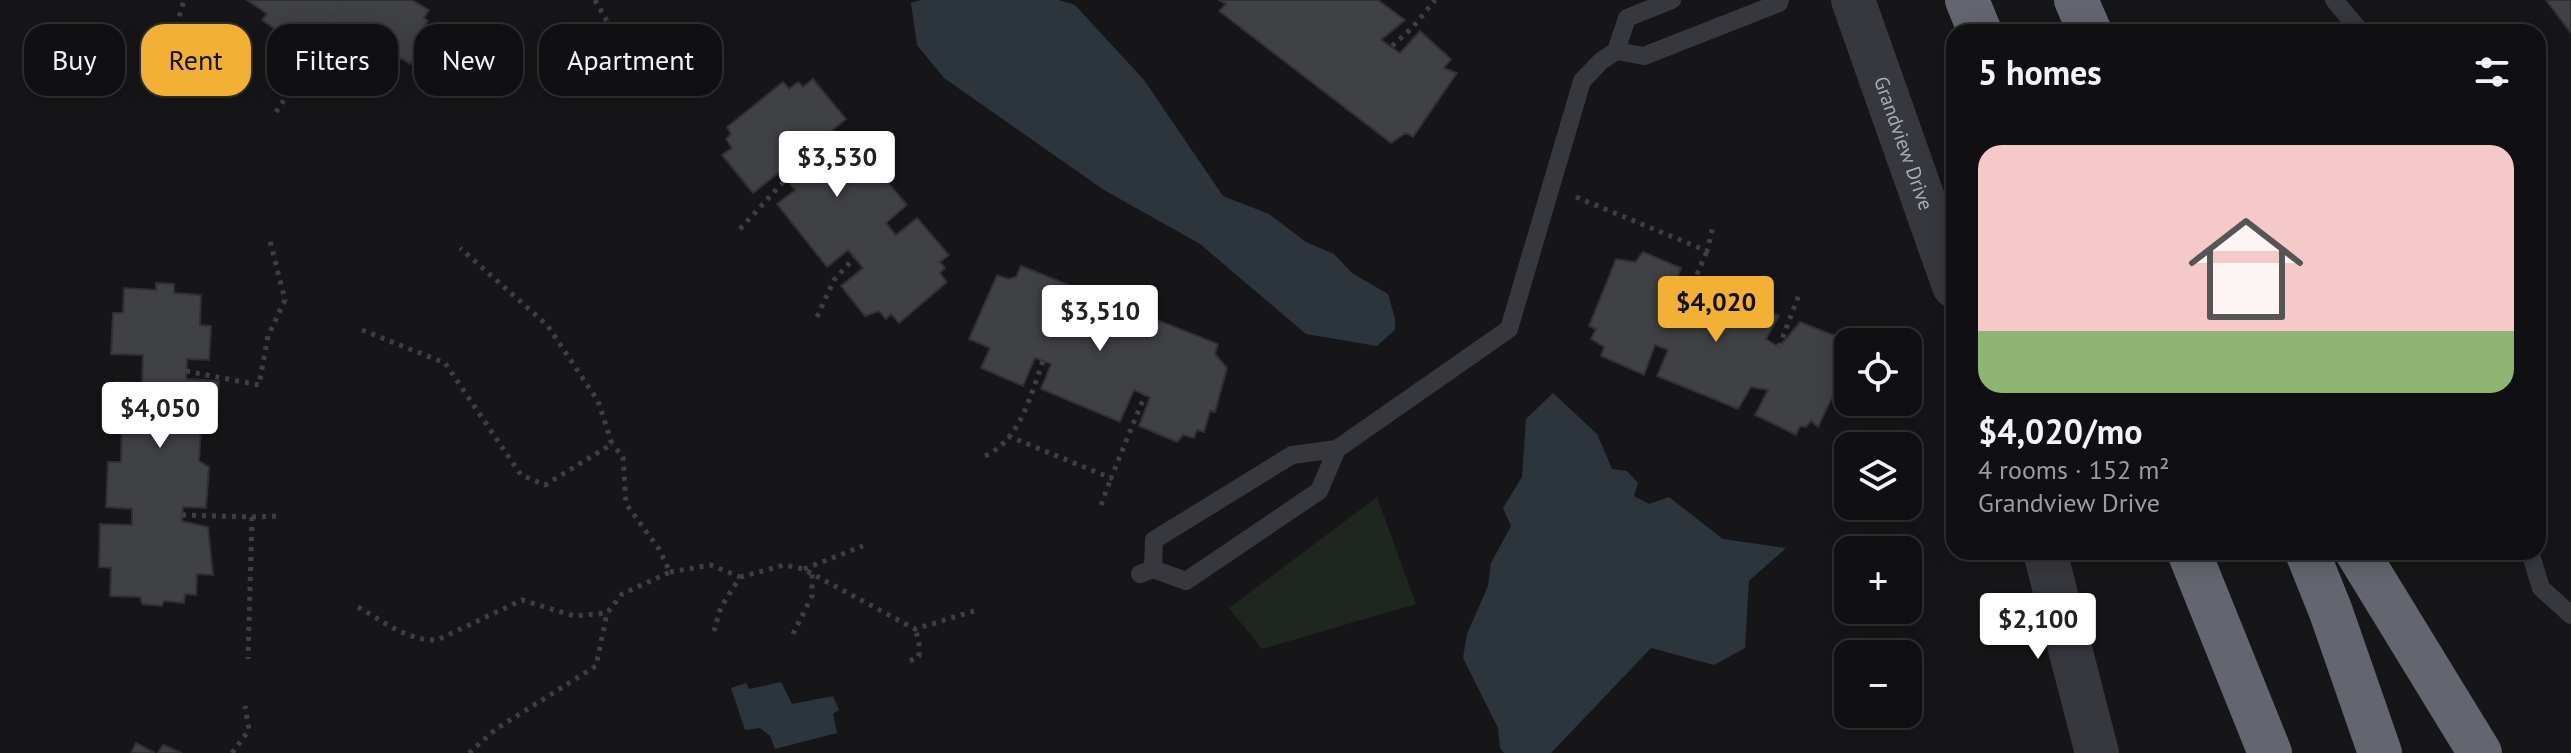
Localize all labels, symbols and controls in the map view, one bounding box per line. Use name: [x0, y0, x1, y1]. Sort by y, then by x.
chip: Buy: [24, 24, 125, 96]
chip: Rent: [141, 24, 251, 96]
chip: Filters: [267, 24, 398, 96]
chip: New: [414, 24, 523, 96]
chip: Apartment: [539, 24, 722, 96]
text: 5 homes: [1978, 50, 2102, 94]
icon: filters: [2470, 50, 2514, 94]
street label: Grandview Drive: [1868, 73, 1939, 214]
pin: $3,530: [772, 131, 902, 199]
text: $3,530: [797, 140, 877, 173]
icon: home: [2174, 197, 2318, 341]
pin: $4,020: [1651, 276, 1781, 344]
pin: $3,510: [1035, 285, 1165, 353]
text: $4,020: [1676, 285, 1756, 318]
text: $3,510: [1060, 294, 1140, 327]
map controls: [1834, 328, 1922, 728]
button: locate: [1834, 328, 1922, 416]
pin: $4,050: [95, 382, 225, 450]
text: $4,050: [120, 391, 200, 424]
text: $4,020/mo: [1978, 409, 2142, 453]
button: layers: [1834, 432, 1922, 520]
text: 4 rooms · 152 m²: [1978, 453, 2170, 486]
text: Grandview Drive: [1978, 486, 2160, 519]
button: +: [1834, 536, 1922, 624]
pin: $2,100: [1973, 593, 2103, 661]
text: $2,100: [1998, 602, 2078, 635]
button: −: [1834, 640, 1922, 728]

